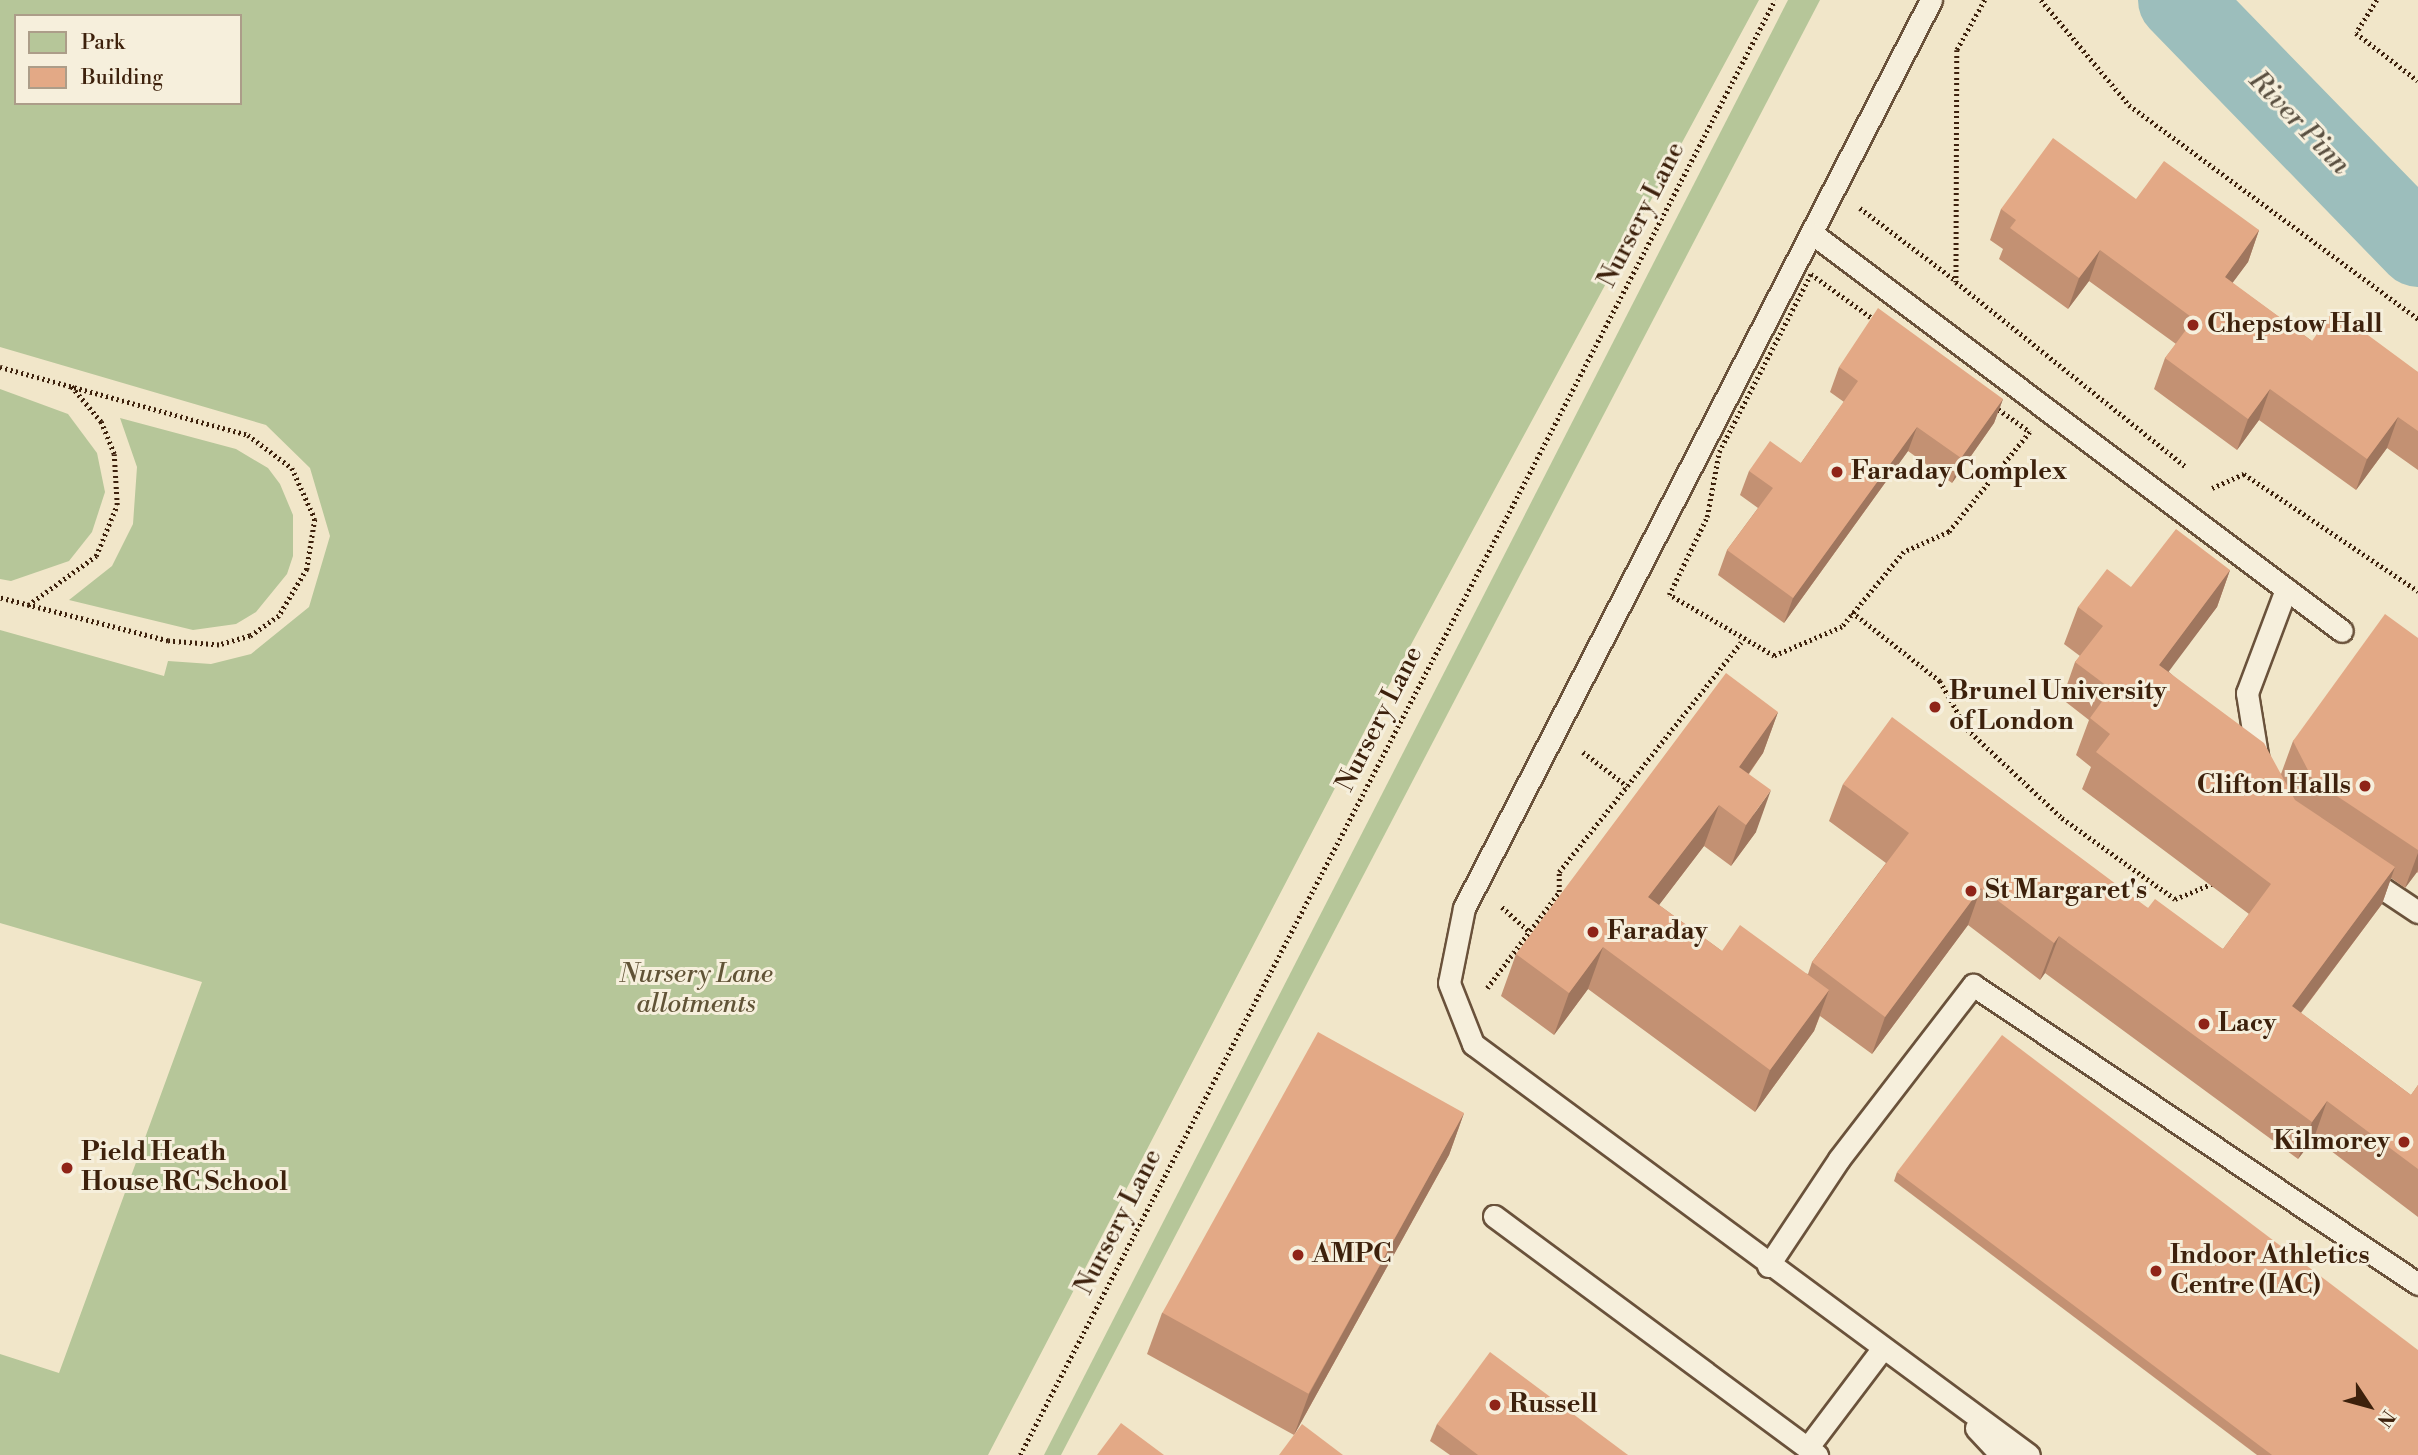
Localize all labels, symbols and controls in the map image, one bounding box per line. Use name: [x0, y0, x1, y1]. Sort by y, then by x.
legend: [14, 14, 242, 105]
text: Park: [81, 30, 125, 56]
water label: River Pinn: [2241, 64, 2357, 182]
text: Building: [81, 65, 163, 91]
street label: Nursery Lane: [1592, 137, 1692, 293]
place label: Chepstow Hall: [2207, 309, 2383, 341]
marker: Chepstow Hall: [2185, 317, 2201, 333]
place label: Faraday Complex: [1851, 456, 2067, 488]
marker: Faraday Complex: [1829, 464, 1845, 480]
street label: Nursery Lane: [1330, 641, 1430, 797]
place label: Brunel University of London: [1949, 676, 2167, 738]
marker: Brunel University of London: [1927, 699, 1943, 715]
place label: Clifton Halls: [2197, 770, 2351, 802]
marker: Clifton Halls: [2357, 778, 2373, 794]
place label: St Margaret's: [1985, 875, 2147, 907]
marker: St Margaret's: [1963, 883, 1979, 899]
place label: Faraday: [1607, 916, 1708, 948]
marker: Faraday: [1585, 924, 1601, 940]
park label: Nursery Lane allotments: [619, 959, 773, 1020]
place label: Lacy: [2218, 1008, 2276, 1040]
marker: Lacy: [2196, 1016, 2212, 1032]
place label: Kilmorey: [2273, 1126, 2390, 1158]
marker: Kilmorey: [2396, 1134, 2412, 1150]
place label: Pield Heath House RC School: [81, 1137, 288, 1198]
street label: Nursery Lane: [1069, 1144, 1169, 1300]
marker: Pield Heath House RC School: [59, 1160, 75, 1176]
place label: AMPC: [1312, 1239, 1391, 1271]
place label: Indoor Athletics Centre (IAC): [2170, 1240, 2370, 1302]
marker: AMPC: [1290, 1247, 1306, 1263]
marker: Indoor Athletics Centre (IAC): [2148, 1263, 2164, 1279]
north arrow: [2334, 1371, 2404, 1441]
place label: Russell: [1509, 1389, 1598, 1421]
marker: Russell: [1487, 1397, 1503, 1413]
text: N: [2372, 1405, 2400, 1431]

